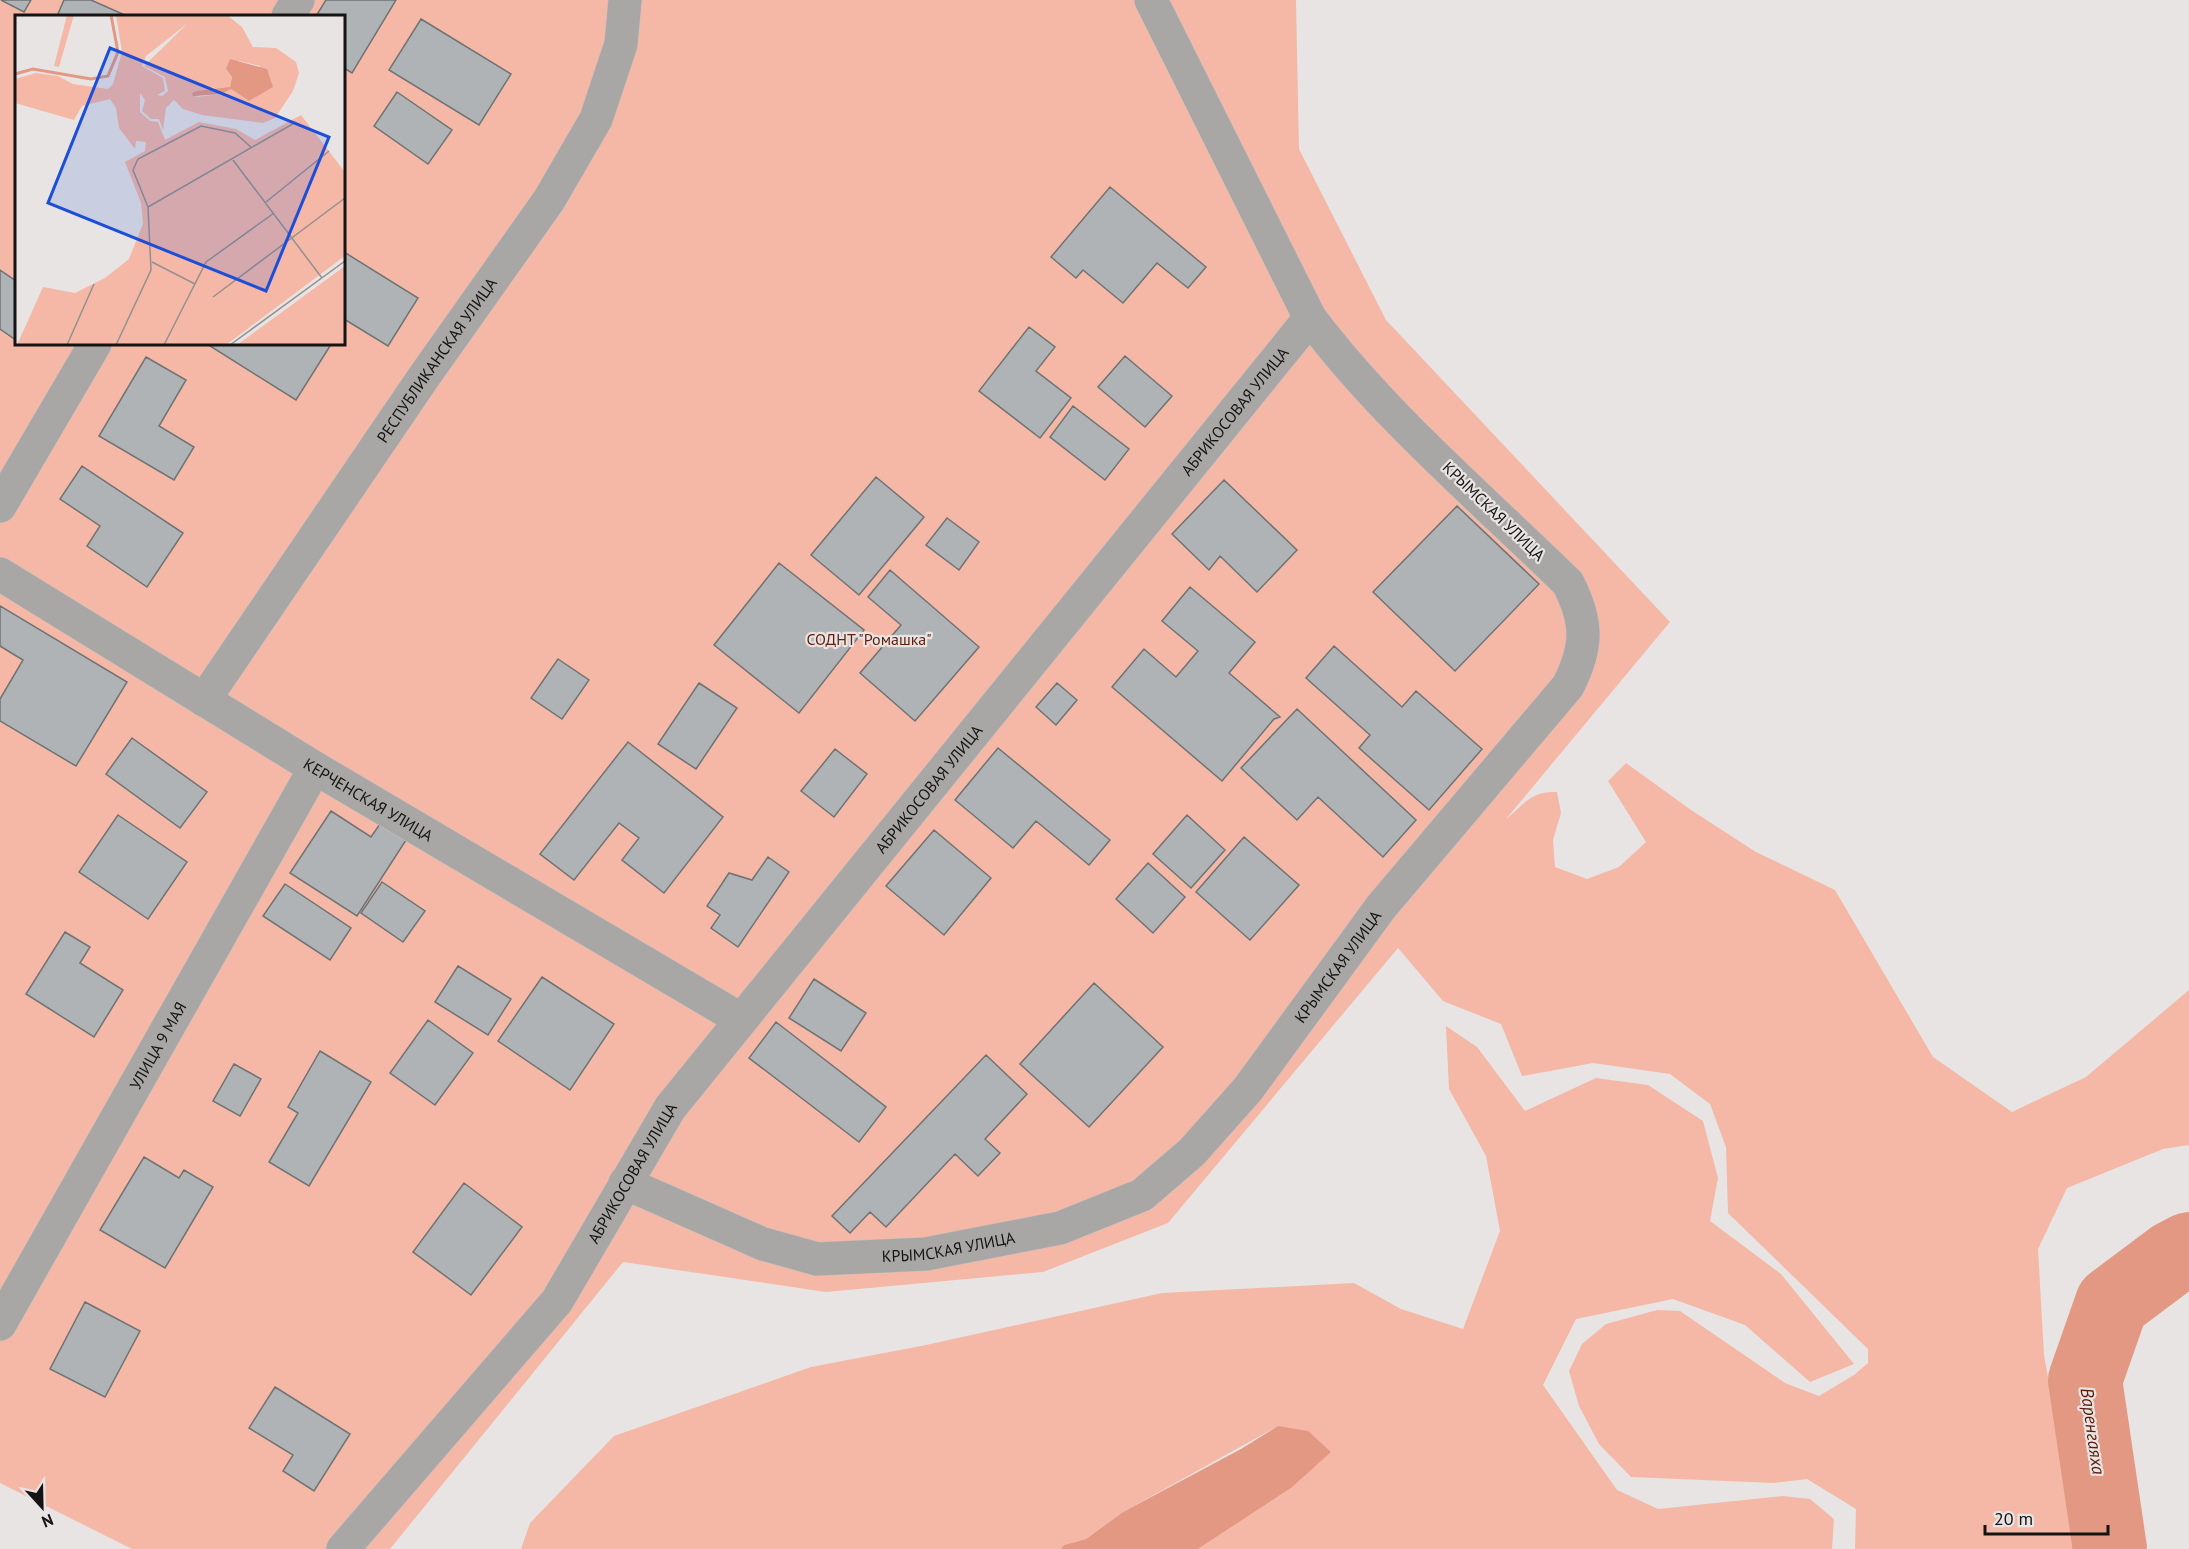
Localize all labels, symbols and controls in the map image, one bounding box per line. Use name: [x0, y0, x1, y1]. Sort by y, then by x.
inset map: [15, 15, 345, 345]
street label: РЕСПУБЛИКАНСКАЯ УЛИЦА: [372, 273, 501, 446]
street label: АБРИКОСОВАЯ УЛИЦА: [1177, 342, 1293, 479]
street label: КРЫМСКАЯ УЛИЦА: [1439, 457, 1550, 565]
park label: СОДНТ "Ромашка": [806, 629, 932, 649]
street label: АБРИКОСОВАЯ УЛИЦА: [871, 720, 987, 857]
street label: КЕРЧЕНСКАЯ УЛИЦА: [300, 753, 437, 846]
street label: КРЫМСКАЯ УЛИЦА: [1290, 906, 1386, 1027]
street label: УЛИЦА 9 МАЯ: [125, 998, 190, 1093]
street label: АБРИКОСОВАЯ УЛИЦА: [583, 1099, 681, 1247]
street label: КРЫМСКАЯ УЛИЦА: [881, 1227, 1017, 1266]
water label: Варенгаяха: [2076, 1386, 2110, 1476]
north arrow: [12, 1477, 72, 1537]
scale bar: [1985, 1498, 2108, 1536]
text: 20 m: [1994, 1507, 2033, 1530]
text: N: [39, 1510, 56, 1532]

